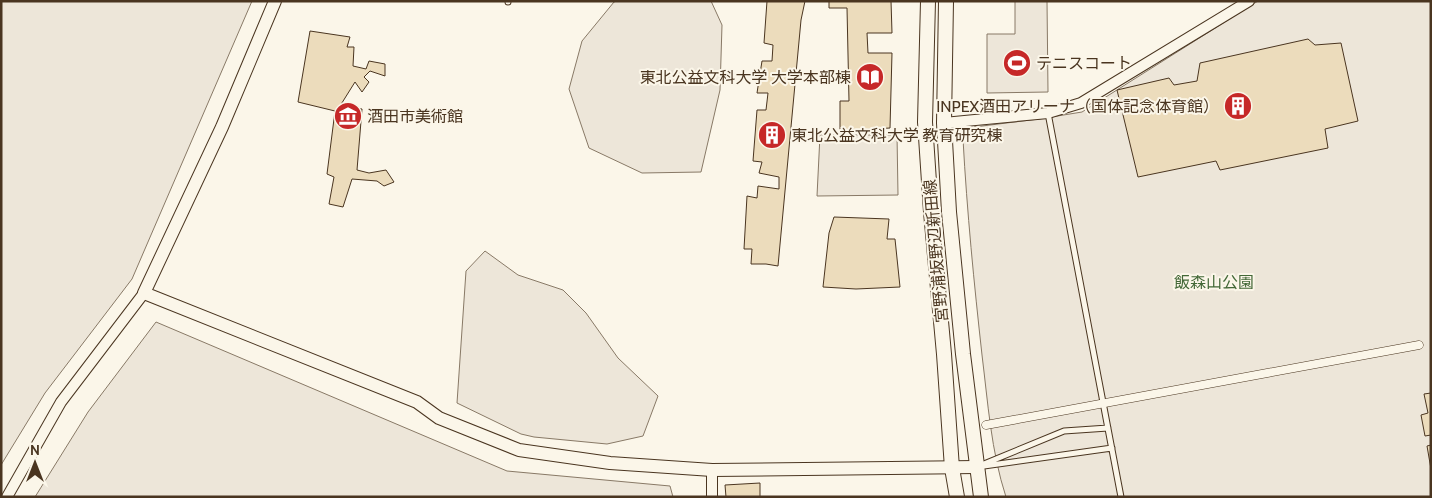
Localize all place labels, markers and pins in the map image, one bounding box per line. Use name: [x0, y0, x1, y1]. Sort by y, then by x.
sports icon: テニスコート: [1002, 48, 1032, 78]
place label: テニスコート: [1036, 54, 1132, 73]
library icon: 東北公益文科大学 大学本部棟: [855, 62, 885, 92]
place label: 東北公益文科大学 大学本部棟: [639, 68, 851, 87]
building icon: INPEX酒田アリーナ（国体記念体育館）: [1223, 91, 1253, 121]
place label: INPEX酒田アリーナ（国体記念体育館）: [936, 97, 1219, 116]
museum icon: 酒田市美術館: [333, 101, 363, 131]
place label: 酒田市美術館: [367, 107, 463, 126]
building icon: 東北公益文科大学 教育研究棟: [757, 120, 787, 150]
place label: 東北公益文科大学 教育研究棟: [791, 126, 1003, 145]

